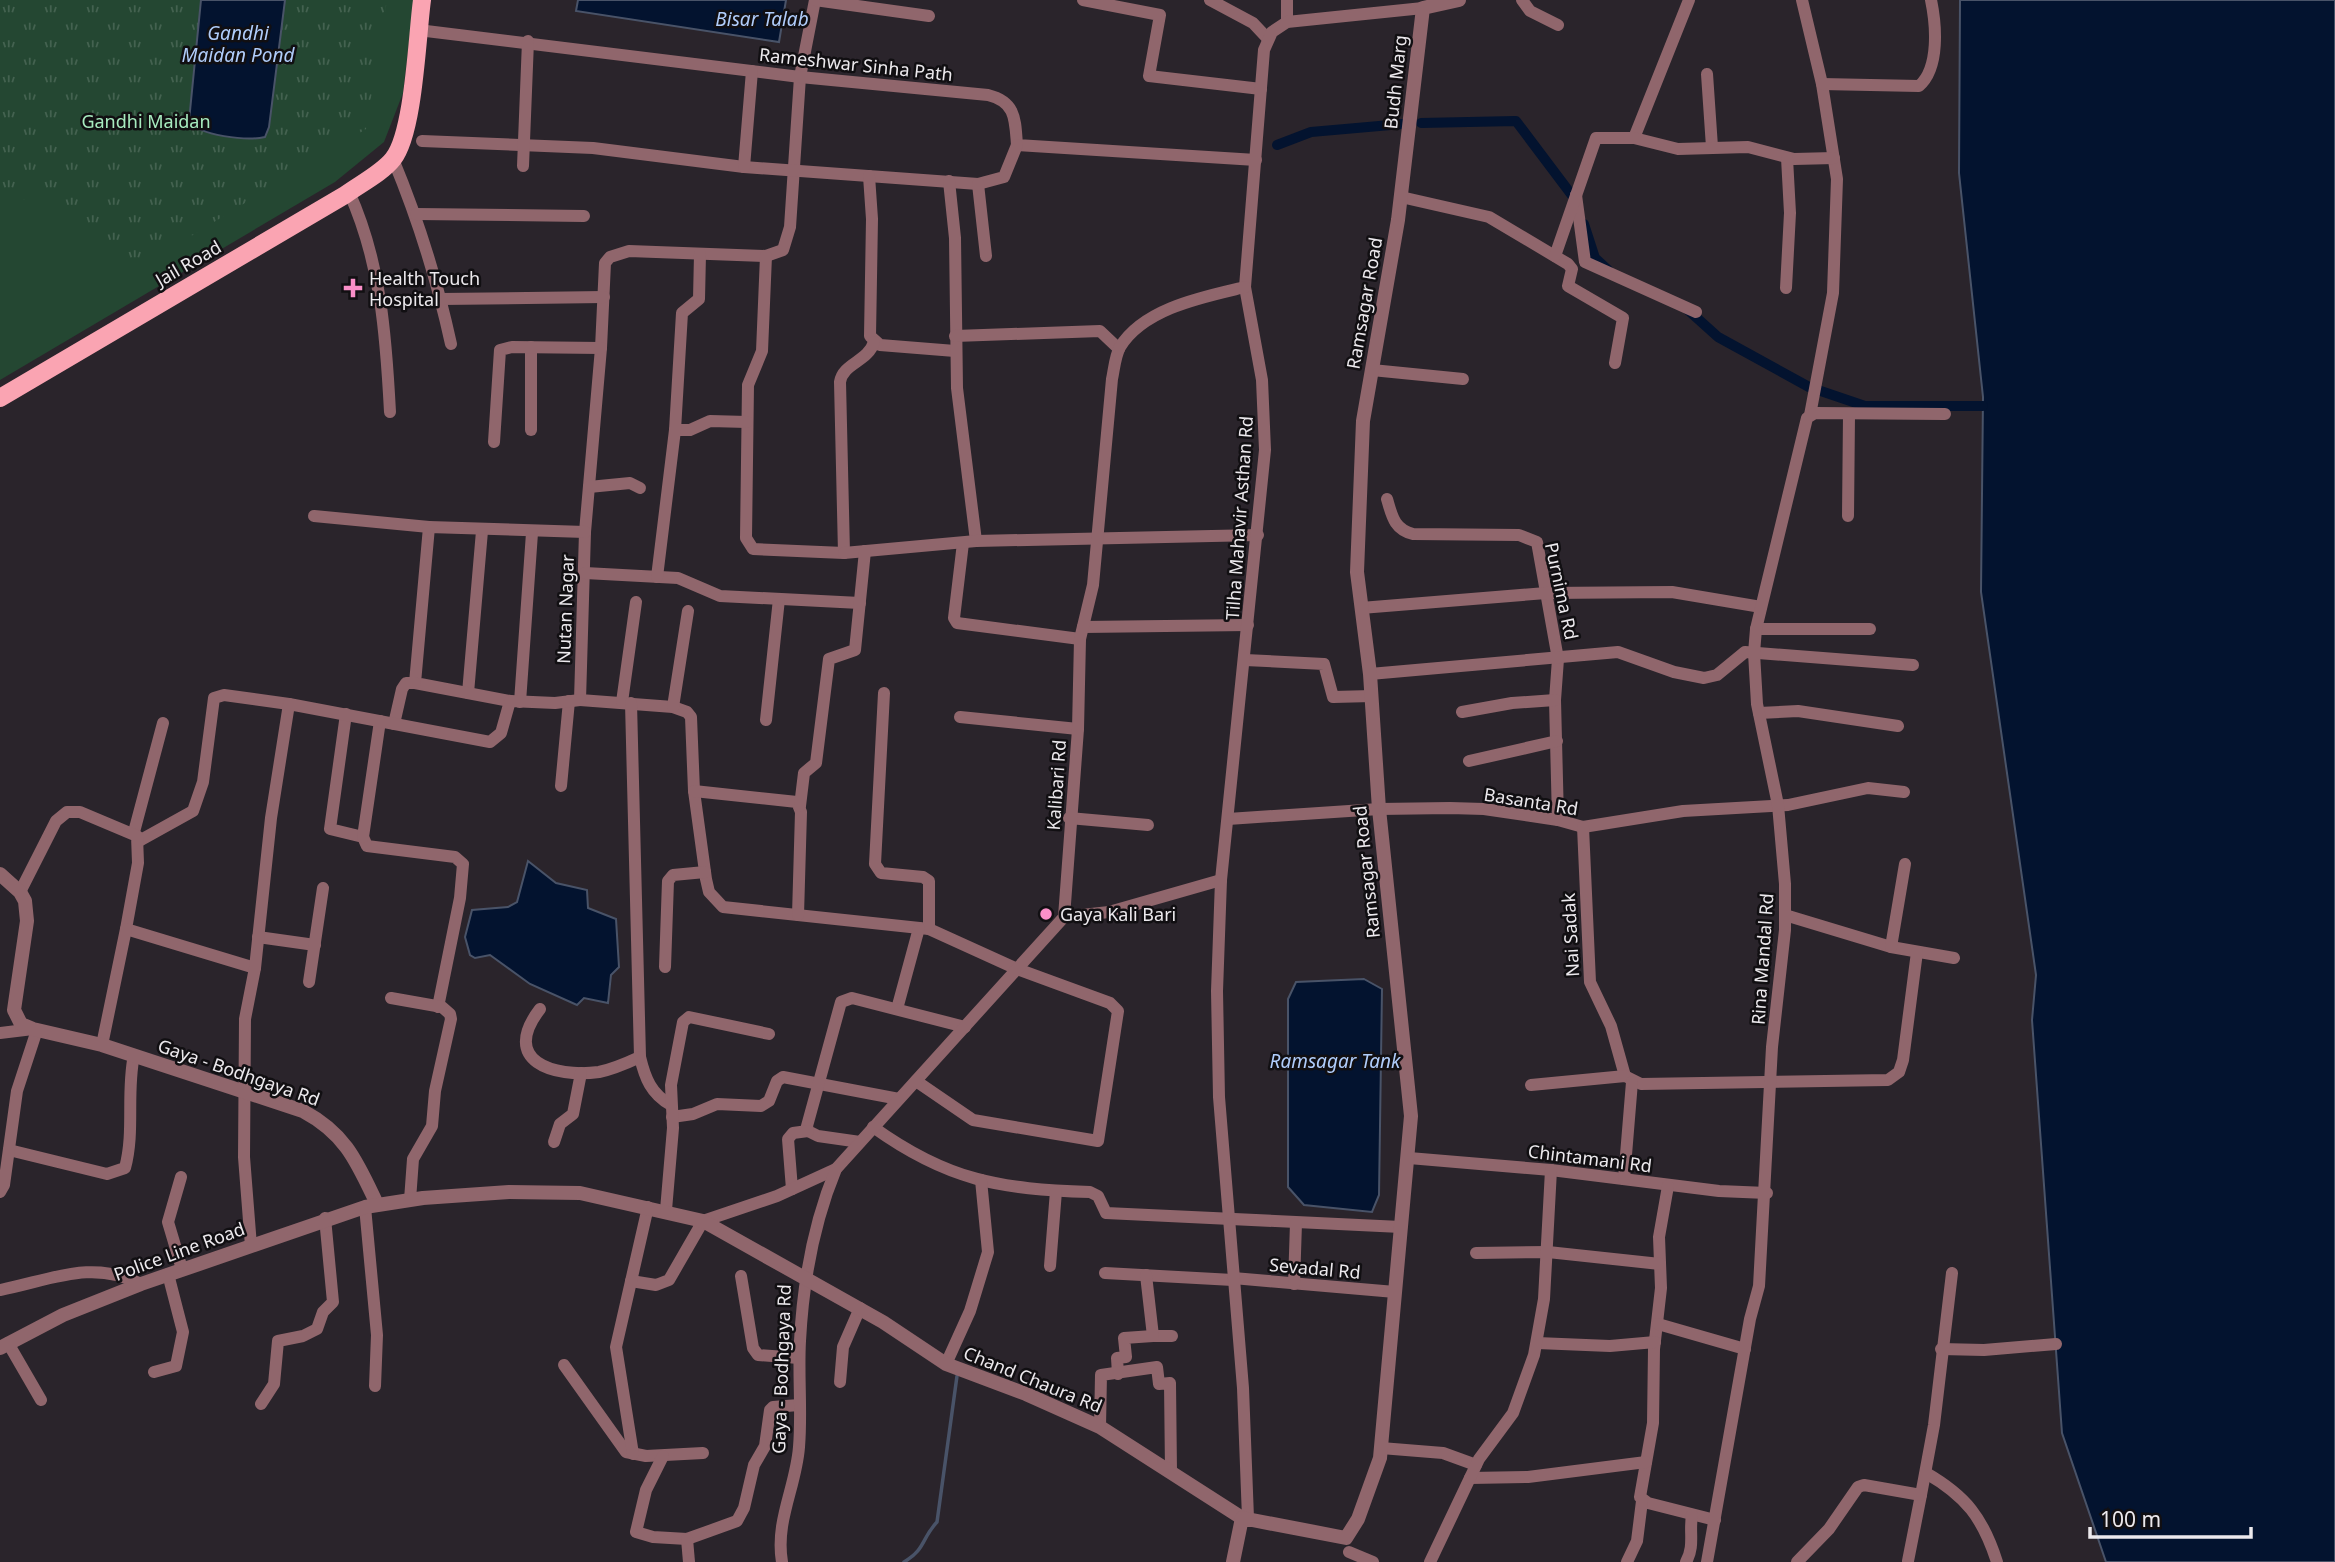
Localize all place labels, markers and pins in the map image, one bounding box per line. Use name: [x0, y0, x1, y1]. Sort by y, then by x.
place label: Health Touch Hospital: [369, 266, 480, 311]
marker: Health Touch Hospital: [343, 278, 363, 298]
place label: Gaya Kali Bari: [1060, 902, 1176, 926]
marker: Gaya Kali Bari: [1038, 906, 1054, 922]

